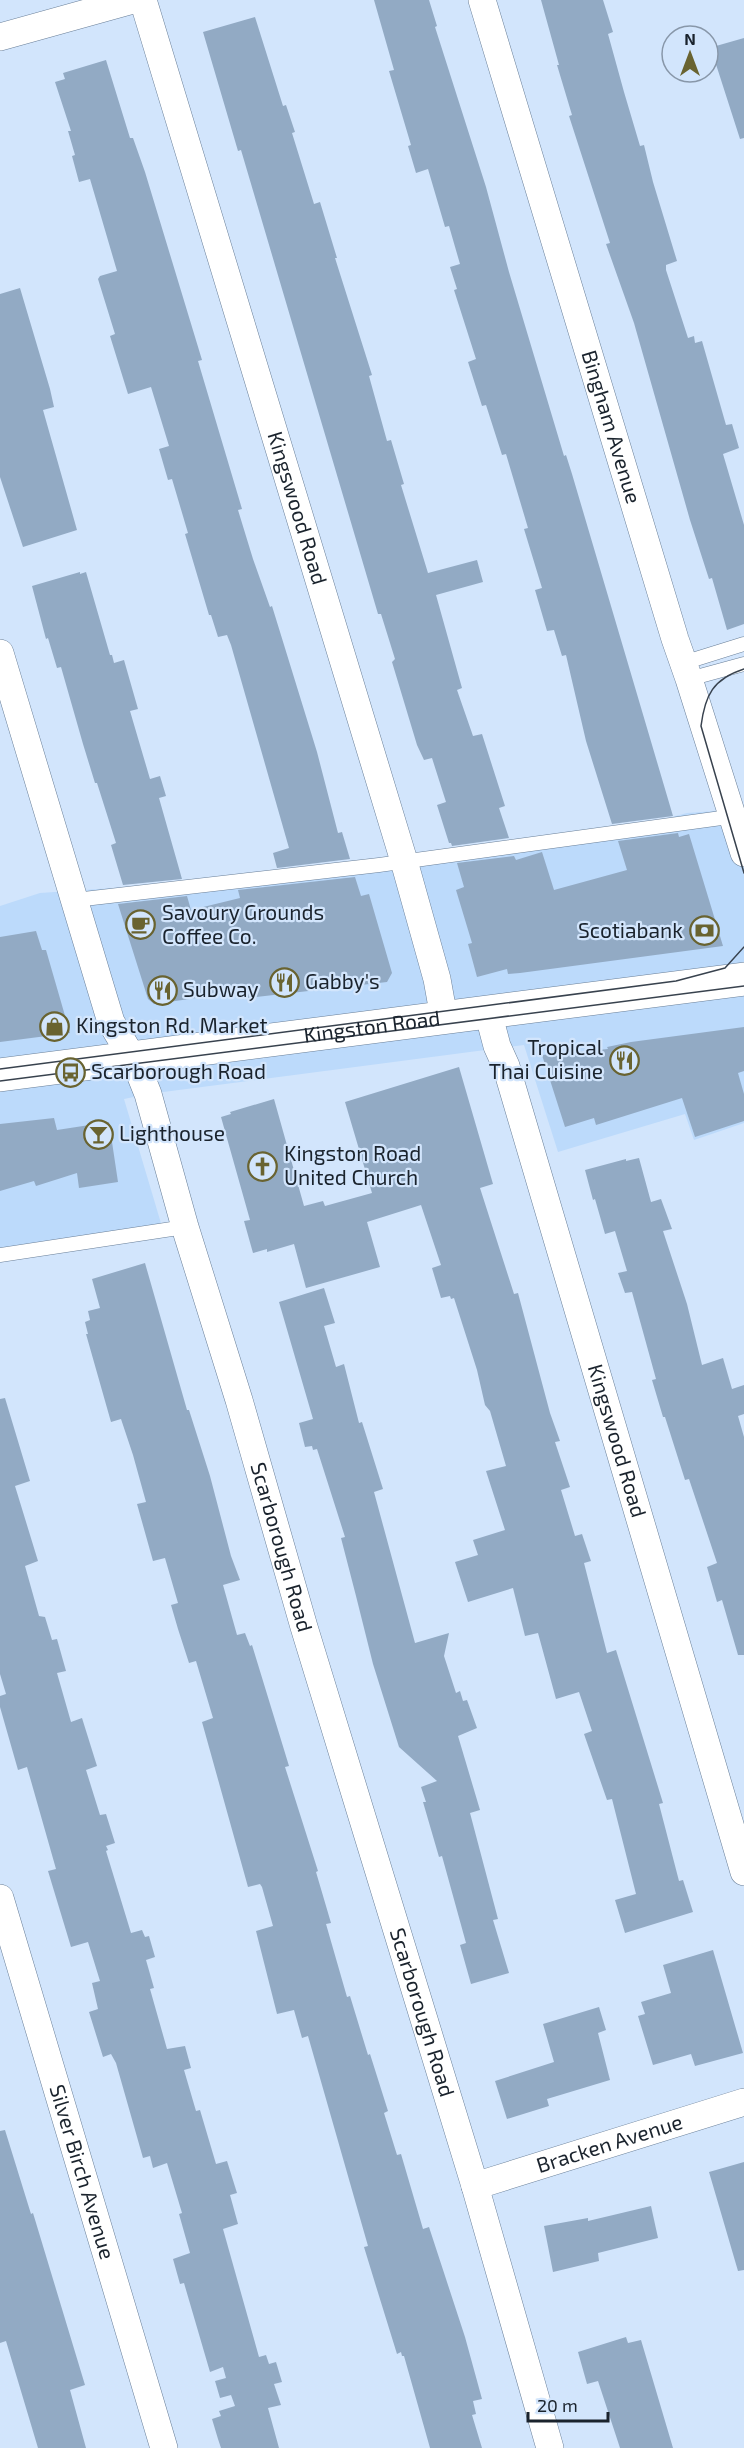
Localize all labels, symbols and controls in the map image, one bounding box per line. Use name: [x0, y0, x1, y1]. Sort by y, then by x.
north arrow: [660, 24, 720, 84]
text: N: [684, 29, 696, 48]
street label: Bingham Avenue: [577, 347, 647, 506]
street label: Kingswood Road: [264, 428, 333, 587]
place label: Savoury Grounds Coffee Co.: [162, 899, 324, 948]
cafe icon: Savoury Grounds Coffee Co.: [125, 909, 157, 941]
bank icon: Scotiabank: [688, 915, 720, 947]
place label: Scotiabank: [578, 917, 683, 942]
restaurant icon: Gabby's: [268, 966, 300, 998]
place label: Gabby's: [305, 968, 380, 993]
restaurant icon: Subway: [146, 974, 178, 1006]
place label: Subway: [183, 976, 259, 1001]
street label: Kingston Road: [302, 1004, 441, 1047]
shop icon: Kingston Rd. Market: [39, 1010, 71, 1042]
place label: Kingston Rd. Market: [76, 1012, 268, 1037]
place label: Tropical Thai Cuisine: [489, 1034, 604, 1083]
restaurant icon: Tropical Thai Cuisine: [608, 1044, 640, 1076]
bus stop icon: Scarborough Road: [54, 1056, 86, 1088]
place label: Scarborough Road: [91, 1058, 266, 1083]
bar icon: Lighthouse: [82, 1118, 114, 1150]
place label: Lighthouse: [119, 1120, 225, 1145]
place label: Kingston Road United Church: [284, 1140, 421, 1189]
church icon: Kingston Road United Church: [247, 1150, 279, 1182]
street label: Kingswood Road: [584, 1361, 653, 1520]
street label: Scarborough Road: [247, 1459, 319, 1634]
street label: Scarborough Road: [386, 1925, 461, 2099]
street label: Silver Birch Avenue: [45, 2081, 121, 2262]
street label: Bracken Avenue: [533, 2108, 685, 2177]
scale bar: [528, 2385, 608, 2423]
text: 20 m: [537, 2394, 578, 2416]

